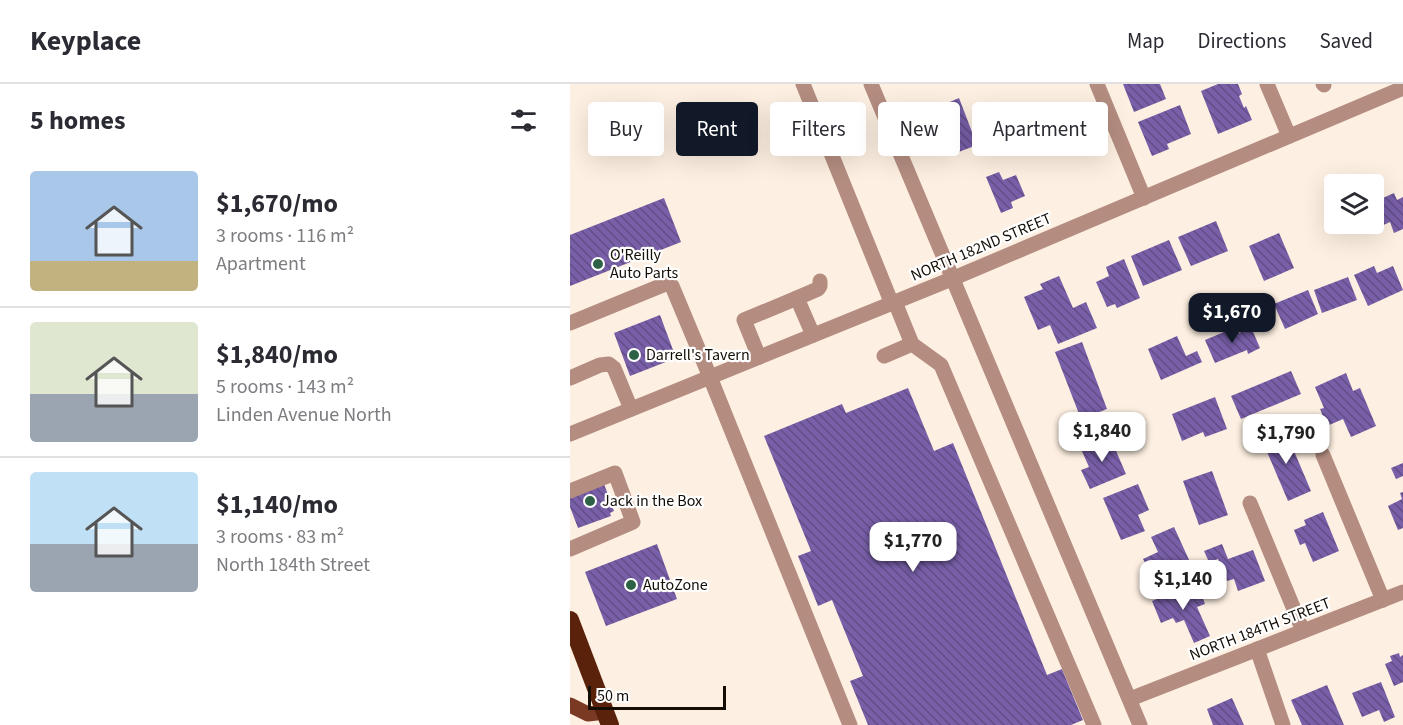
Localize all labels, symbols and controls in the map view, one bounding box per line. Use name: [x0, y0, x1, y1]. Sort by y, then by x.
text: Keyplace: [30, 21, 141, 61]
text: Map: [1127, 26, 1165, 56]
text: Directions: [1198, 26, 1286, 56]
text: Saved: [1319, 26, 1373, 56]
text: 5 homes: [30, 102, 125, 139]
chip: Buy: [588, 102, 664, 156]
chip: Rent: [676, 102, 758, 156]
chip: Filters: [770, 102, 866, 156]
chip: New: [878, 102, 960, 156]
chip: Apartment: [972, 102, 1108, 156]
icon: filters: [507, 104, 540, 137]
map controls: [1324, 174, 1384, 234]
button: layers: [1324, 174, 1384, 234]
text: $1,670/mo: [216, 185, 338, 222]
icon: home: [78, 195, 150, 267]
street label: NORTH 182ND STREET: [907, 207, 1055, 287]
text: 3 rooms · 116 m²: [216, 222, 354, 250]
place label: O'Reilly Auto Parts: [610, 244, 679, 284]
text: Apartment: [216, 250, 306, 278]
marker: O'Reilly Auto Parts: [591, 257, 605, 271]
pin: $1,670: [1183, 293, 1281, 344]
text: $1,670: [1203, 298, 1261, 326]
text: $1,840/mo: [216, 336, 338, 373]
place label: Darrell's Tavern: [646, 344, 750, 366]
icon: home: [78, 346, 150, 418]
marker: Darrell's Tavern: [627, 348, 641, 362]
text: 5 rooms · 143 m²: [216, 373, 354, 401]
text: Linden Avenue North: [216, 401, 392, 429]
pin: $1,840: [1053, 412, 1151, 463]
pin: $1,790: [1237, 414, 1335, 465]
text: $1,840: [1073, 417, 1131, 445]
text: $1,790: [1257, 419, 1315, 447]
text: $1,140/mo: [216, 486, 338, 523]
place label: Jack in the Box: [602, 490, 702, 512]
marker: Jack in the Box: [583, 494, 597, 508]
icon: home: [78, 496, 150, 568]
pin: $1,770: [864, 522, 962, 573]
text: 3 rooms · 83 m²: [216, 523, 344, 551]
text: $1,770: [884, 527, 942, 555]
text: North 184th Street: [216, 551, 370, 579]
pin: $1,140: [1134, 560, 1232, 611]
text: $1,140: [1154, 565, 1212, 593]
place label: AutoZone: [643, 574, 708, 596]
marker: AutoZone: [624, 578, 638, 592]
street label: NORTH 184TH STREET: [1186, 592, 1334, 666]
scale bar: [588, 683, 726, 710]
text: 50 m: [597, 685, 629, 707]

